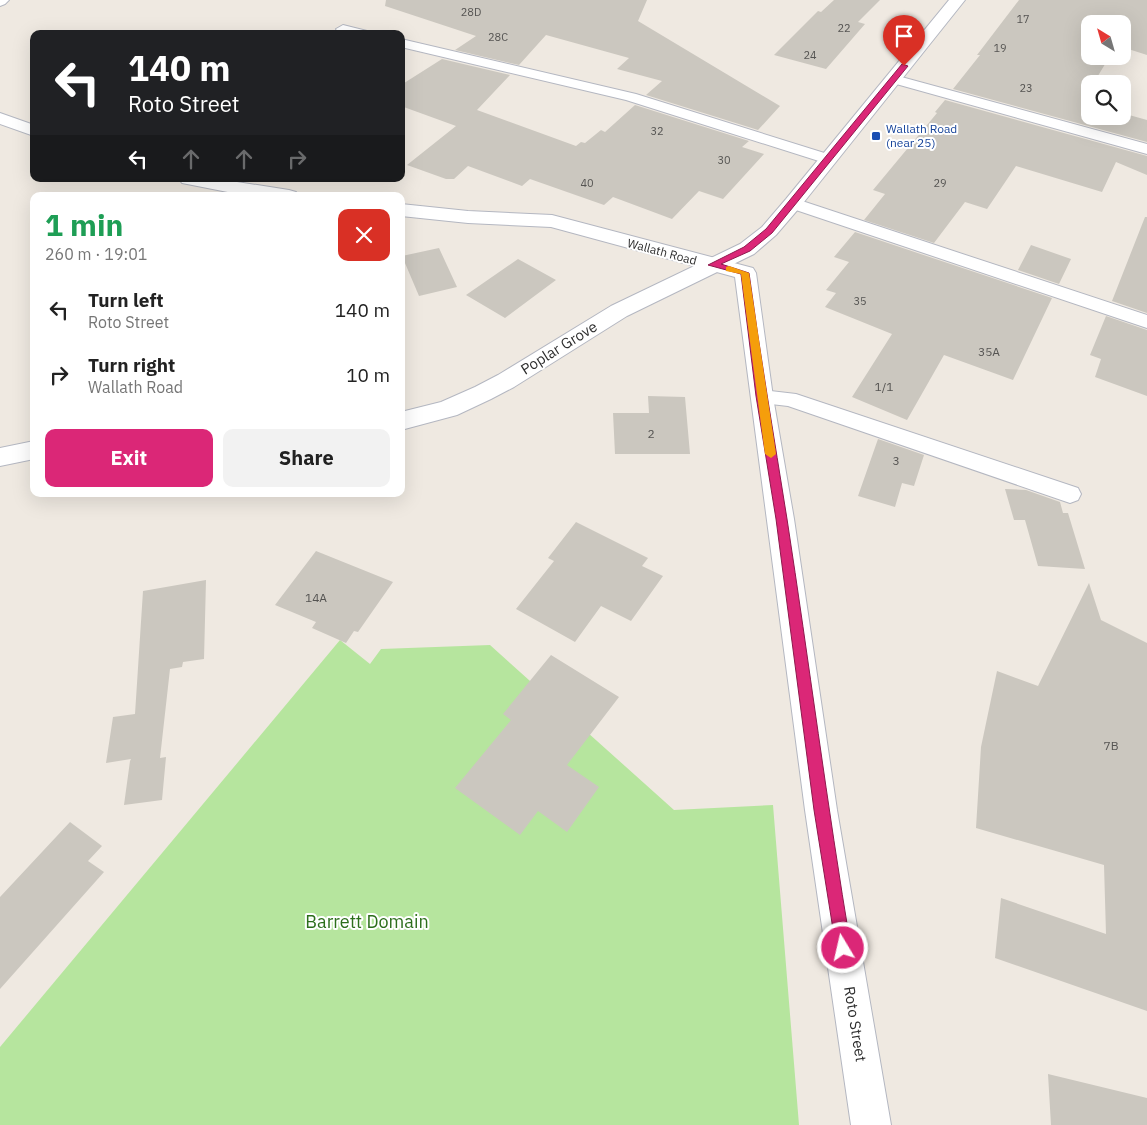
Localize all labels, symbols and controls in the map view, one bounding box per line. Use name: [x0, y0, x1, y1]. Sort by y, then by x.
house number: 28D: [461, 5, 481, 19]
house number: 17: [1016, 12, 1030, 26]
pin: [883, 15, 925, 66]
north arrow: [1081, 15, 1131, 65]
map controls: [1081, 15, 1131, 125]
house number: 22: [837, 21, 851, 35]
icon: arrive: [890, 22, 918, 50]
house number: 28C: [488, 30, 508, 44]
house number: 19: [993, 41, 1007, 55]
text: 140 m: [128, 45, 231, 91]
house number: 24: [803, 48, 817, 62]
icon: left: [45, 50, 110, 115]
button: search: [1081, 75, 1131, 125]
house number: 23: [1019, 81, 1033, 95]
text: Roto Street: [128, 89, 240, 118]
place label: Wallath Road (near 25): [886, 121, 957, 150]
house number: 32: [650, 124, 664, 138]
marker: Wallath Road (near 25): [870, 130, 882, 142]
icon: left: [124, 145, 152, 173]
icon: ahead: [177, 145, 205, 173]
icon: ahead: [230, 145, 258, 173]
icon: right: [283, 145, 311, 173]
house number: 30: [717, 153, 731, 167]
house number: 40: [580, 176, 594, 190]
house number: 29: [933, 176, 947, 190]
text: 1 min: [45, 205, 123, 244]
button: close: [338, 209, 390, 261]
street label: Wallath Road: [626, 235, 699, 268]
text: 260 m · 19:01: [45, 244, 147, 264]
text: Turn left: [88, 288, 164, 312]
house number: 35: [853, 294, 867, 308]
icon: left: [45, 296, 73, 324]
text: 140 m: [335, 298, 390, 322]
text: Roto Street: [88, 312, 169, 332]
street label: Poplar Grove: [517, 317, 601, 379]
house number: 35A: [978, 344, 1000, 359]
text: Turn right: [88, 353, 175, 377]
icon: right: [45, 361, 73, 389]
text: 10 m: [346, 363, 390, 387]
text: Wallath Road: [88, 377, 183, 397]
house number: 1/1: [875, 379, 894, 394]
house number: 2: [647, 426, 655, 441]
button: Exit: [45, 429, 213, 487]
button: Share: [223, 429, 390, 487]
house number: 3: [892, 453, 900, 468]
house number: 14A: [305, 590, 327, 605]
house number: 7B: [1103, 738, 1119, 753]
park label: Barrett Domain: [305, 910, 429, 933]
position arrow: [816, 921, 868, 973]
street label: Roto Street: [840, 985, 871, 1063]

